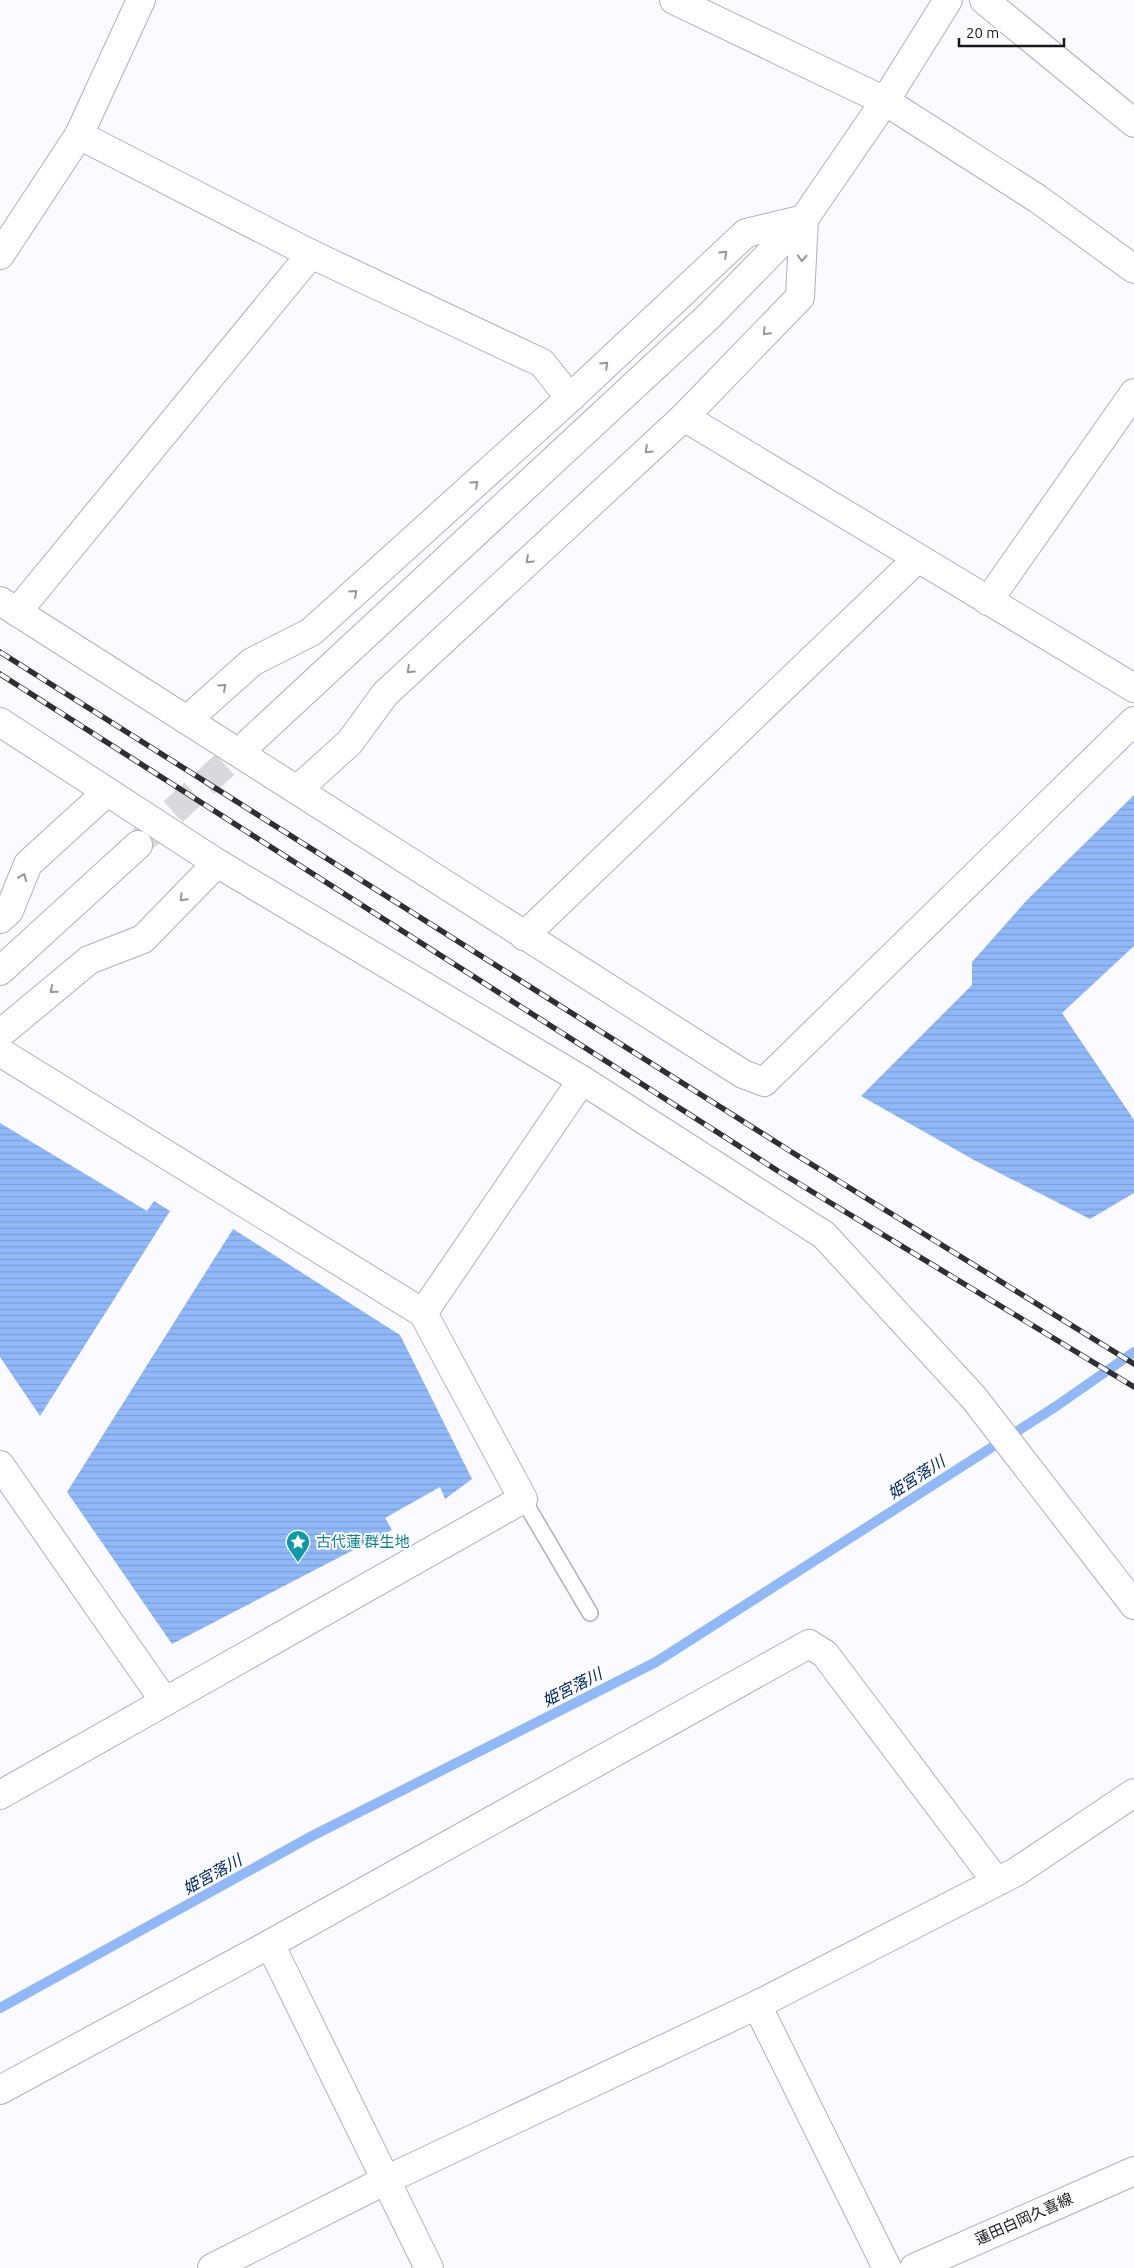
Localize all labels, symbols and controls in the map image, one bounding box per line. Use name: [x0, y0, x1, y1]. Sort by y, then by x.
scale bar: [959, 15, 1064, 47]
text: 20 m: [966, 24, 999, 41]
one-way arrow: [718, 251, 727, 260]
one-way arrow: [797, 254, 808, 262]
one-way arrow: [763, 326, 772, 335]
one-way arrow: [600, 362, 609, 371]
one-way arrow: [645, 444, 654, 453]
one-way arrow: [469, 481, 478, 490]
one-way arrow: [526, 554, 535, 563]
one-way arrow: [349, 590, 358, 599]
one-way arrow: [406, 664, 415, 673]
one-way arrow: [218, 684, 227, 693]
one-way arrow: [16, 873, 27, 882]
one-way arrow: [180, 892, 189, 901]
one-way arrow: [50, 984, 59, 993]
water label: 姫宮落川: [884, 1451, 949, 1502]
place icon: 古代蓮 群生地: [285, 1529, 311, 1563]
place label: 古代蓮 群生地: [316, 1533, 409, 1550]
water label: 姫宮落川: [539, 1664, 606, 1710]
water label: 姫宮落川: [180, 1850, 246, 1897]
street label: 蓮田白岡久喜線: [972, 2189, 1075, 2248]

